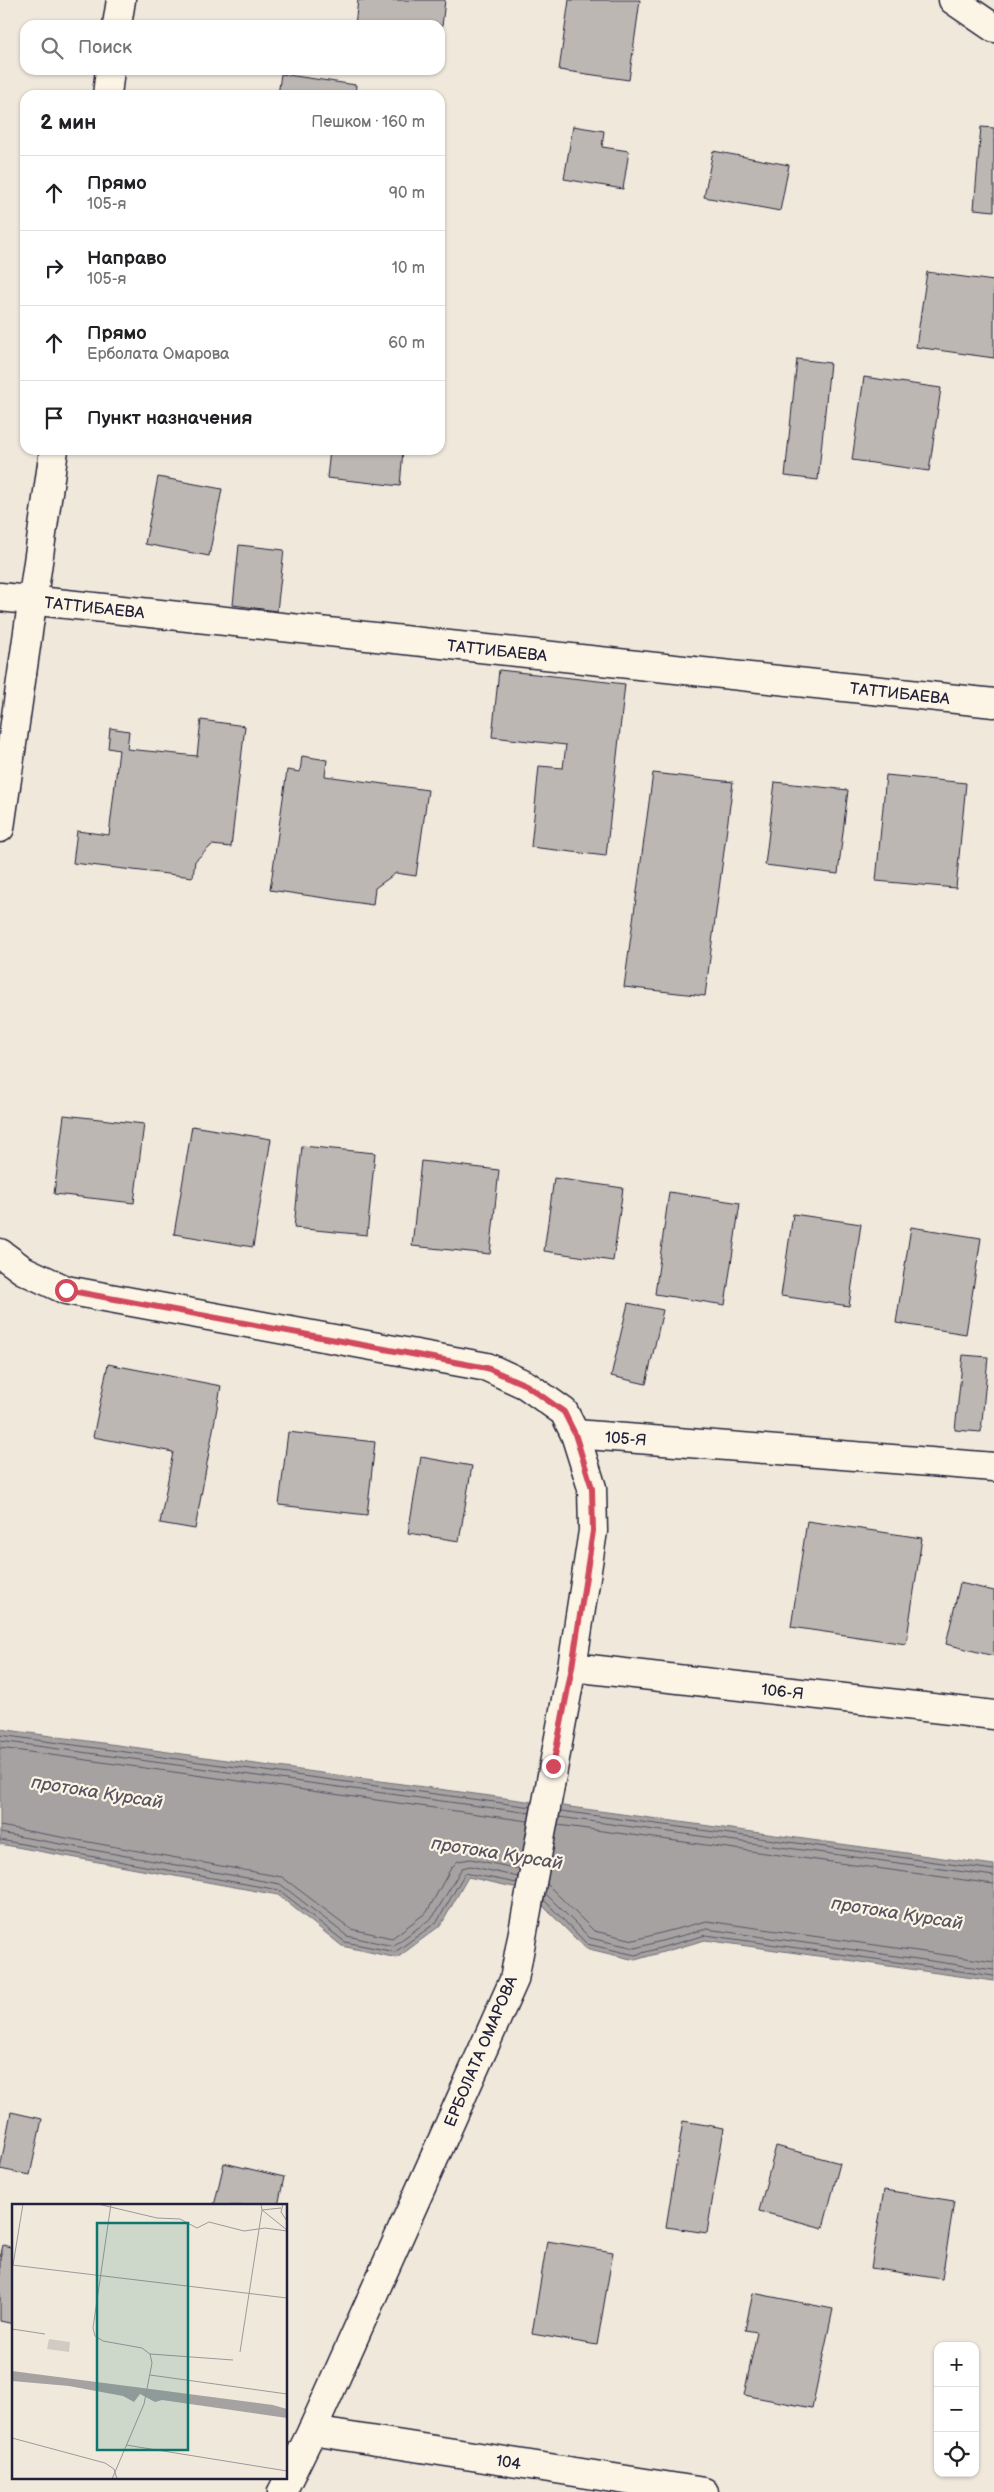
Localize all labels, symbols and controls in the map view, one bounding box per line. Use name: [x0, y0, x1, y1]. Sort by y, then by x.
search box: [20, 20, 445, 75]
icon: search: [38, 34, 66, 62]
text: Поиск: [78, 36, 132, 59]
text: 2 мин: [40, 110, 96, 135]
text: Пешком · 160 m: [311, 113, 425, 132]
text: Прямо: [87, 172, 147, 195]
icon: ahead: [40, 179, 68, 207]
text: 90 m: [389, 184, 425, 203]
text: 105-я: [87, 195, 127, 214]
text: Направо: [87, 247, 167, 270]
icon: right: [40, 254, 68, 282]
text: 10 m: [392, 259, 425, 278]
text: 105-я: [87, 270, 127, 289]
text: Прямо: [87, 322, 147, 345]
icon: ahead: [40, 329, 68, 357]
text: 60 m: [388, 334, 425, 353]
text: Ерболата Омарова: [87, 345, 230, 364]
icon: arrive: [40, 404, 68, 432]
text: Пункт назначения: [87, 407, 252, 430]
street label: ТАТТИБАЕВА: [43, 594, 146, 623]
street label: ТАТТИБАЕВА: [446, 637, 548, 666]
street label: ТАТТИБАЕВА: [849, 680, 951, 709]
route start: [55, 1279, 78, 1302]
street label: 105-Я: [604, 1428, 647, 1451]
street label: 106-Я: [760, 1681, 805, 1704]
route end: [542, 1755, 565, 1778]
water label: протока Курсай: [30, 1772, 164, 1813]
water label: протока Курсай: [430, 1833, 564, 1874]
water label: протока Курсай: [830, 1893, 964, 1934]
street label: ЕРБОЛАТА ОМАРОВА: [441, 1973, 522, 2130]
inset map: [12, 2204, 288, 2480]
map controls: [934, 2342, 979, 2477]
button: +: [934, 2342, 979, 2387]
button: −: [934, 2387, 979, 2432]
button: locate: [934, 2432, 979, 2477]
street label: 104: [494, 2452, 523, 2474]

